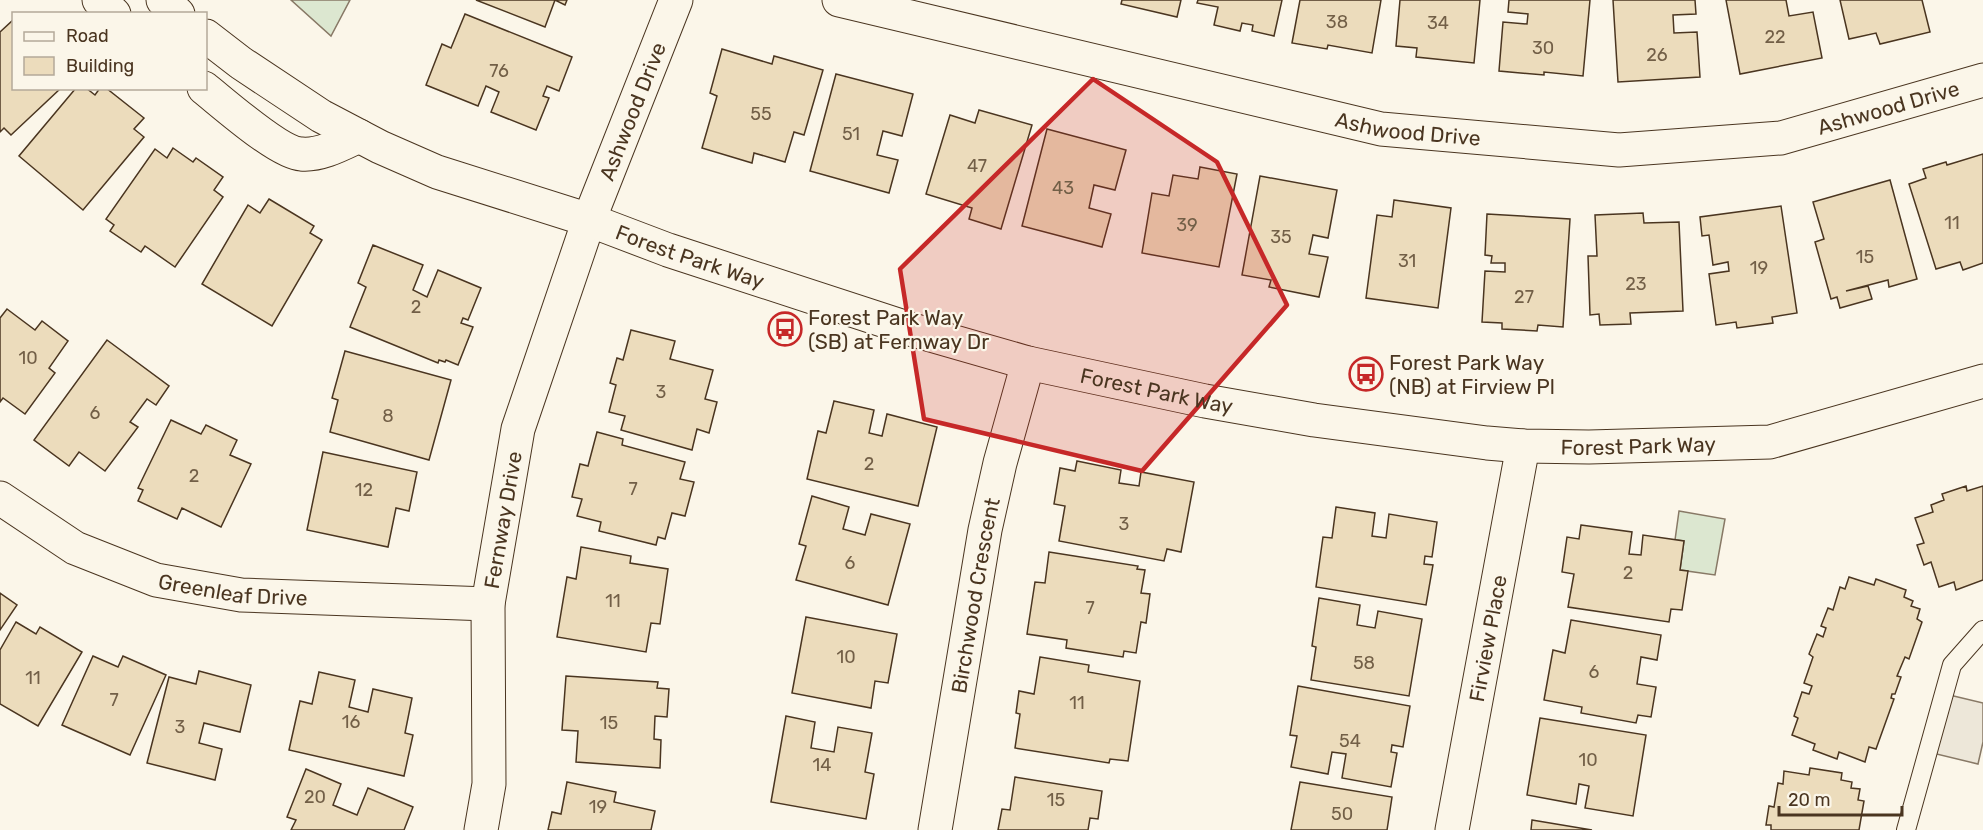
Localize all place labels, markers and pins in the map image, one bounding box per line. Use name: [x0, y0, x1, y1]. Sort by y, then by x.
place label: Forest Park Way (SB) at Fernway Dr: [808, 305, 989, 354]
bus stop icon: Forest Park Way (SB) at Fernway Dr: [767, 311, 803, 347]
place label: Forest Park Way (NB) at Firview Pl: [1389, 350, 1555, 399]
bus stop icon: Forest Park Way (NB) at Firview Pl: [1348, 356, 1384, 392]

